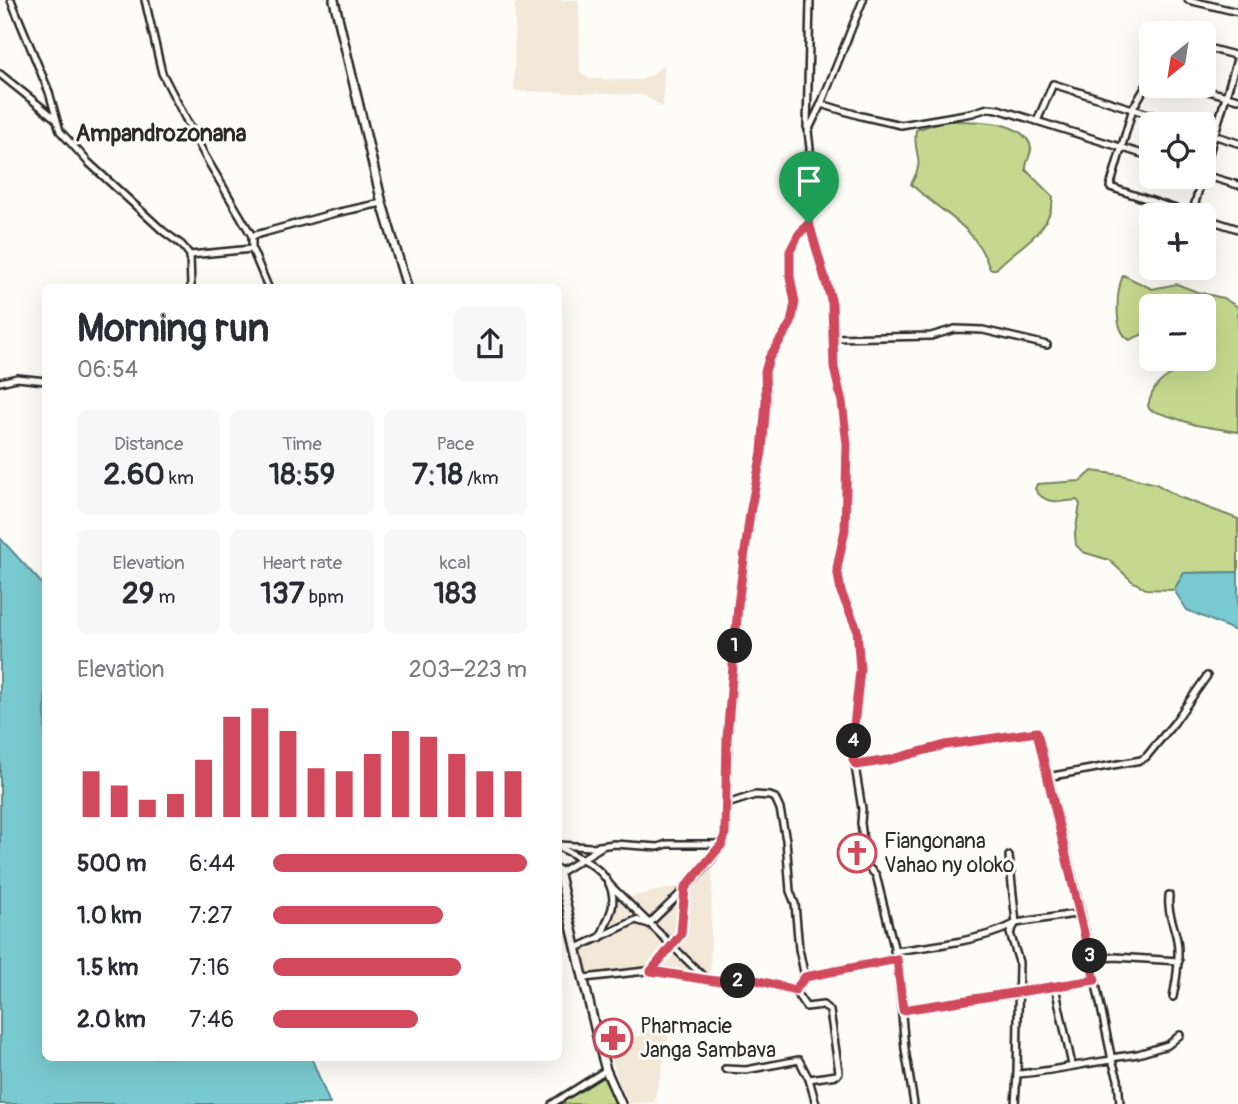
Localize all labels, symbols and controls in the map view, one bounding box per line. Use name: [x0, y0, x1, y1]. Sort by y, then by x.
north arrow: [1139, 21, 1216, 98]
map controls: [1139, 21, 1216, 371]
button: locate: [1139, 112, 1216, 189]
district label: Ampandrozonana: [76, 119, 247, 148]
pin: [779, 151, 839, 223]
icon: arrive: [790, 162, 828, 200]
button: +: [1139, 203, 1216, 280]
button: −: [1139, 294, 1216, 371]
text: Morning run: [77, 305, 269, 353]
button: share: [453, 307, 527, 381]
text: 06:54: [77, 355, 138, 384]
text: Distance: [114, 432, 183, 456]
text: Time: [282, 432, 322, 456]
text: Pace: [437, 432, 474, 456]
text: 2.60: [104, 456, 165, 493]
text: 18:59: [269, 456, 335, 493]
text: 7:18: [412, 456, 463, 493]
text: km: [165, 466, 194, 490]
text: /km: [463, 466, 499, 490]
text: Elevation: [112, 551, 185, 575]
text: Heart rate: [262, 551, 342, 575]
text: kcal: [440, 551, 471, 575]
text: 29: [122, 575, 154, 612]
text: 137: [260, 575, 305, 612]
text: 183: [434, 575, 477, 612]
text: m: [154, 585, 175, 609]
text: bpm: [305, 585, 344, 609]
pin: 1: [718, 628, 752, 664]
text: 1: [731, 633, 738, 657]
text: Elevation: [77, 655, 165, 684]
text: 203–223 m: [409, 655, 527, 684]
pin: 4: [836, 724, 872, 758]
text: 4: [848, 728, 859, 752]
place label: Fiangonana Vahao ny oloko: [884, 828, 1014, 879]
church icon: Fiangonana Vahao ny oloko: [836, 832, 878, 874]
text: 500 m: [77, 849, 146, 878]
text: 6:44: [189, 849, 235, 878]
text: 1.0 km: [77, 901, 142, 930]
text: 7:27: [189, 901, 232, 930]
pin: 3: [1072, 939, 1108, 974]
text: 3: [1084, 943, 1095, 967]
text: 1.5 km: [77, 953, 139, 982]
text: 7:16: [189, 953, 230, 982]
pin: 2: [720, 964, 756, 998]
text: 2: [732, 968, 743, 992]
text: 2.0 km: [77, 1005, 146, 1034]
text: 7:46: [189, 1005, 234, 1034]
place label: Pharmacie Janga Sambava: [640, 1013, 776, 1064]
pharmacy icon: Pharmacie Janga Sambava: [592, 1017, 634, 1059]

